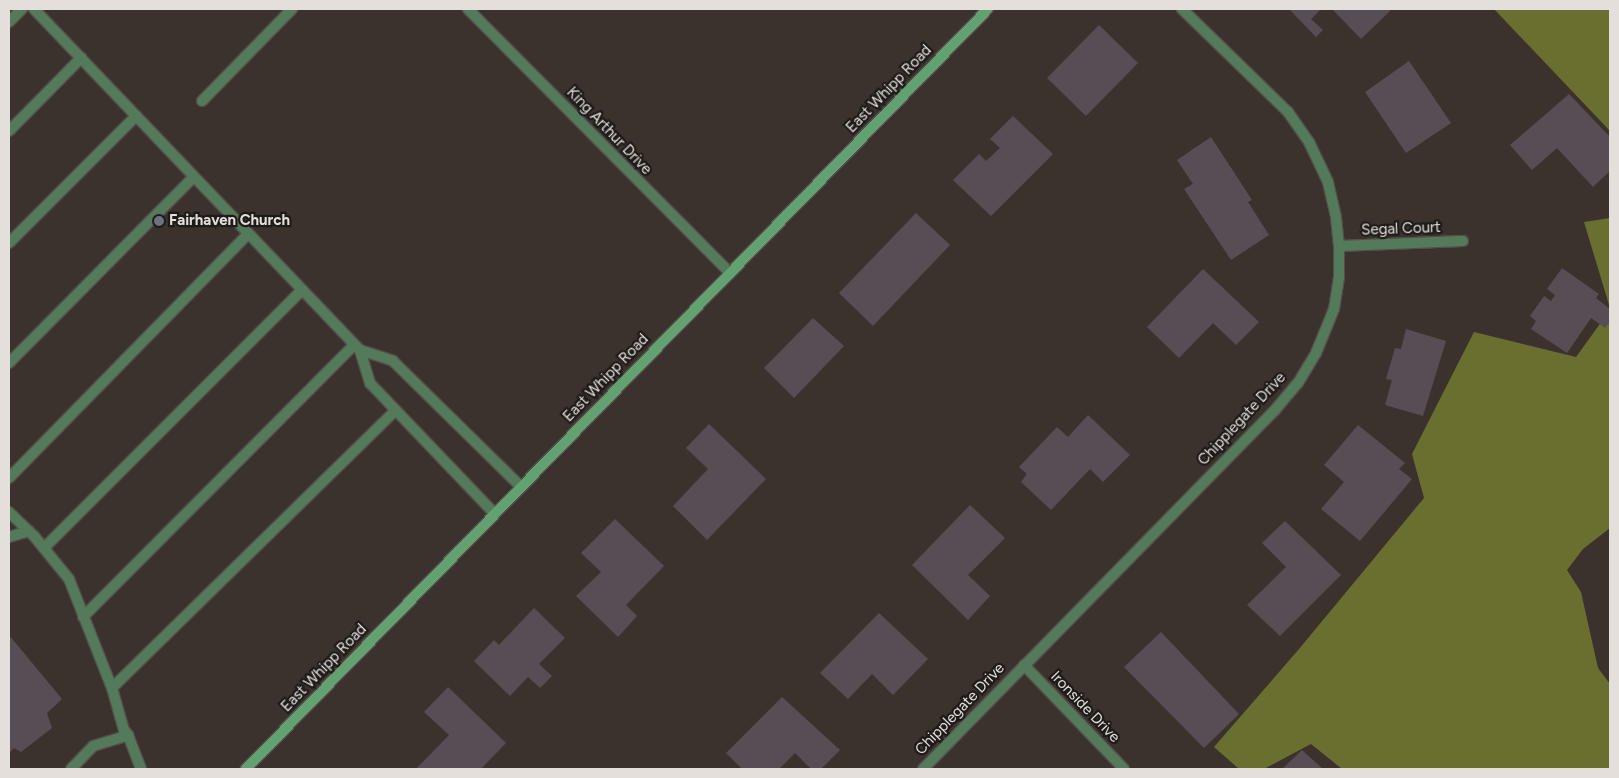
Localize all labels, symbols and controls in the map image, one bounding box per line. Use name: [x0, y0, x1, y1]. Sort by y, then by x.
street label: East Whipp Road: [843, 41, 935, 137]
street label: King Arthur Drive: [563, 84, 655, 178]
place label: Fairhaven Church: [169, 212, 290, 230]
marker: Fairhaven Church: [153, 215, 165, 227]
street label: Segal Court: [1361, 219, 1441, 239]
street label: East Whipp Road: [560, 330, 652, 426]
street label: Chipplegate Drive: [1194, 369, 1290, 469]
street label: East Whipp Road: [278, 620, 370, 716]
street label: Chipplegate Drive: [912, 659, 1008, 759]
street label: Ironside Drive: [1047, 668, 1123, 746]

